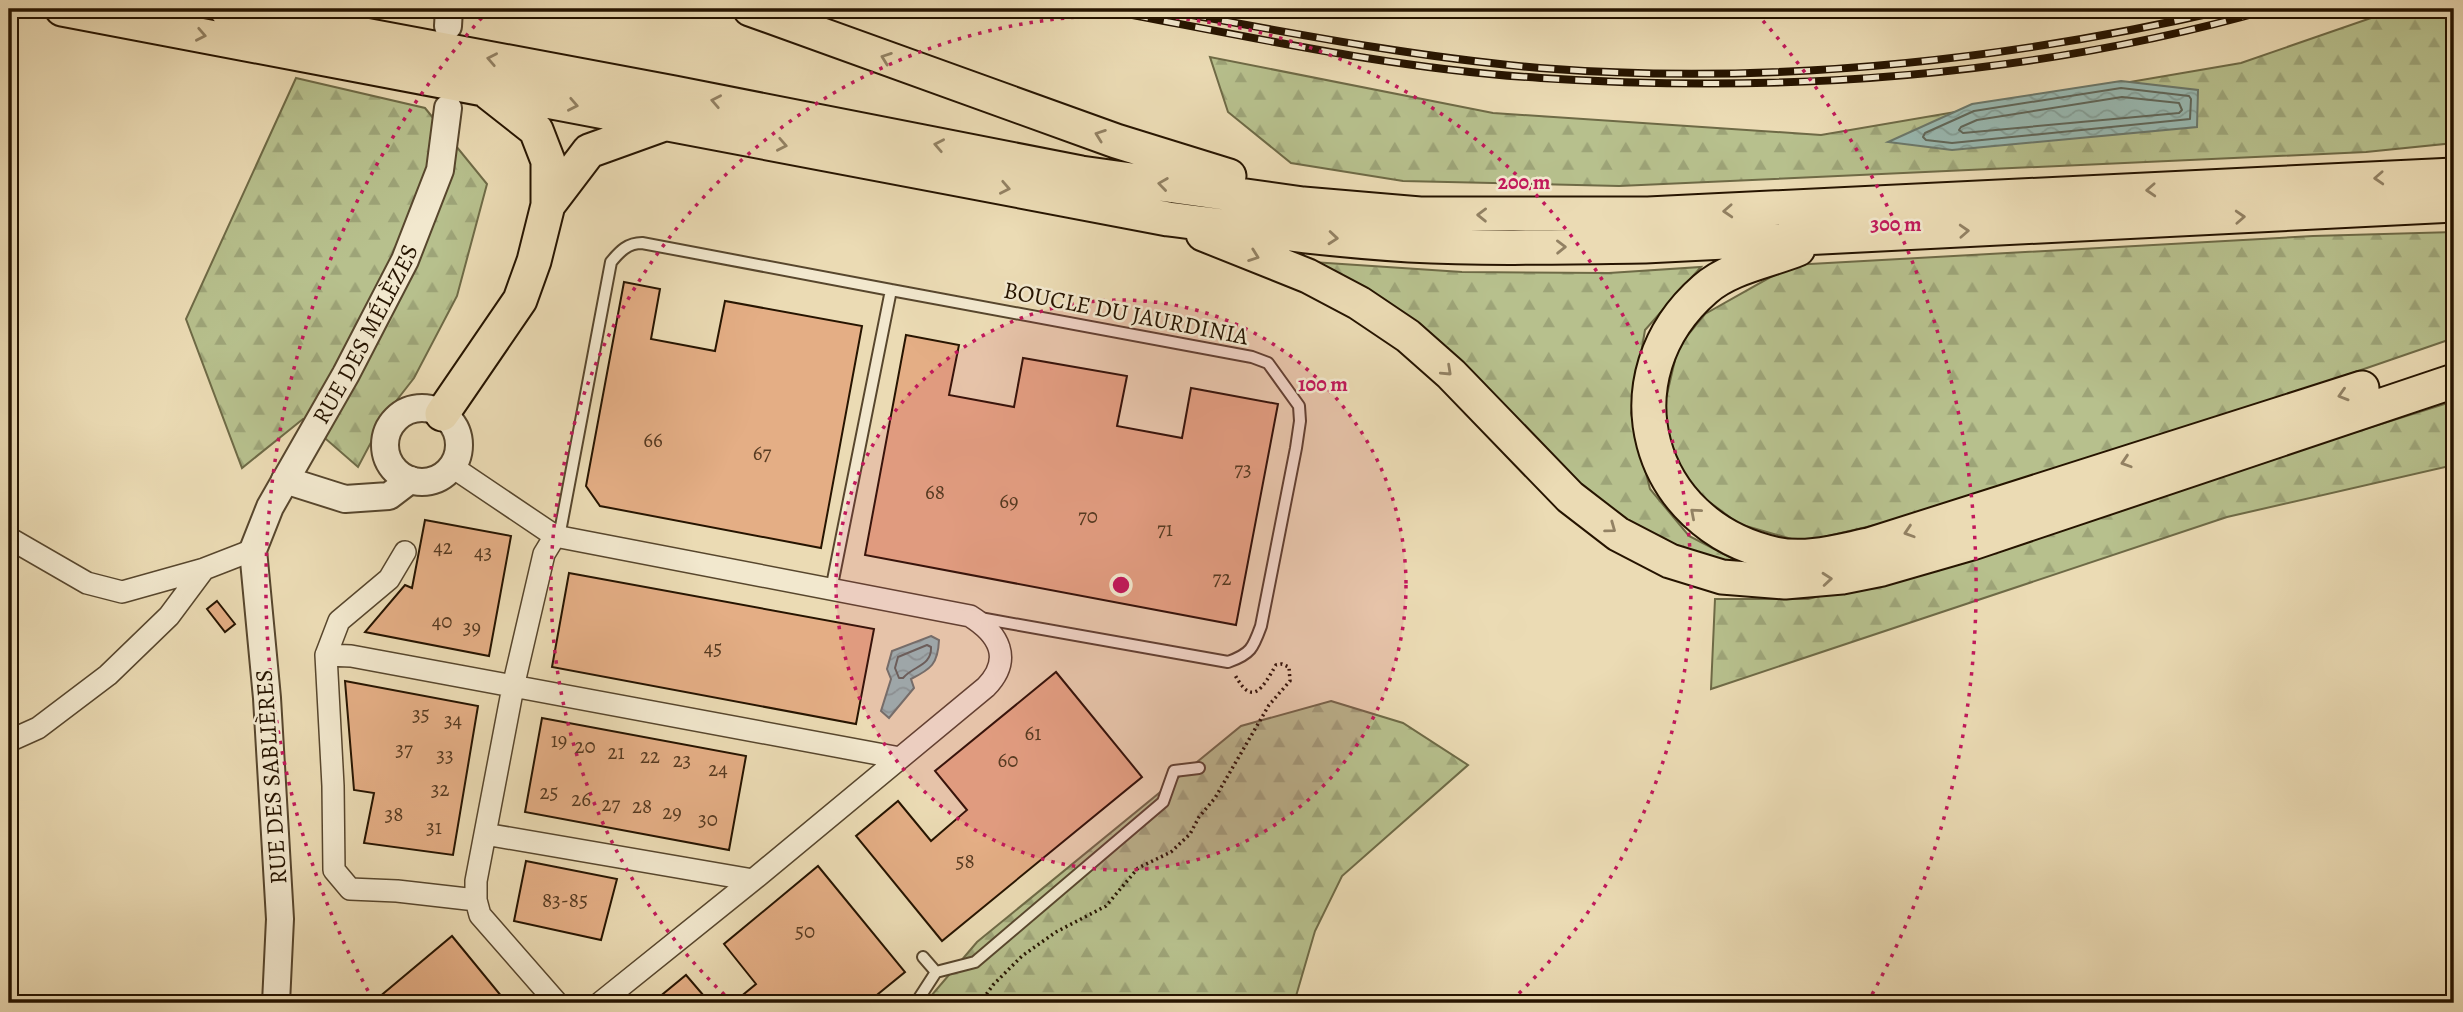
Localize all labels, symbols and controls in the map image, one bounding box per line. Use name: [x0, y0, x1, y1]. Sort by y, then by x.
one-way arrow: [195, 27, 207, 42]
one-way arrow: [486, 52, 498, 67]
one-way arrow: [880, 52, 892, 66]
one-way arrow: [710, 94, 722, 109]
one-way arrow: [567, 97, 579, 112]
one-way arrow: [1094, 129, 1106, 143]
one-way arrow: [776, 137, 788, 152]
one-way arrow: [933, 138, 945, 153]
text: 200 m: [1498, 168, 1551, 196]
one-way arrow: [2373, 171, 2384, 186]
one-way arrow: [1157, 177, 1169, 192]
one-way arrow: [999, 179, 1011, 194]
one-way arrow: [2146, 182, 2157, 197]
one-way arrow: [1722, 203, 1733, 218]
one-way arrow: [1476, 207, 1486, 223]
one-way arrow: [2235, 209, 2246, 224]
text: 300 m: [1870, 210, 1922, 238]
one-way arrow: [1959, 224, 1970, 239]
one-way arrow: [1328, 230, 1339, 245]
one-way arrow: [1556, 239, 1566, 255]
street label: RUE DES MÉLÈZES: [305, 240, 426, 430]
one-way arrow: [1247, 247, 1259, 261]
street label: BOUCLE DU JAURDINIA: [1001, 274, 1252, 353]
one-way arrow: [1439, 363, 1452, 375]
text: 100 m: [1298, 370, 1348, 398]
one-way arrow: [2337, 386, 2349, 401]
house number: 66: [643, 426, 663, 454]
house number: 67: [753, 439, 771, 467]
one-way arrow: [2120, 454, 2132, 469]
house number: 73: [1234, 455, 1252, 483]
house number: 68: [925, 478, 945, 506]
house number: 69: [999, 487, 1019, 515]
house number: 70: [1078, 502, 1098, 530]
one-way arrow: [1691, 509, 1704, 521]
house number: 71: [1157, 515, 1173, 543]
one-way arrow: [1603, 520, 1616, 532]
one-way arrow: [1903, 524, 1916, 538]
house number: 42: [433, 533, 453, 561]
house number: 43: [474, 538, 492, 566]
house number: 72: [1213, 564, 1231, 592]
one-way arrow: [1822, 572, 1833, 587]
centre of rings: [1109, 573, 1133, 597]
house number: 40: [432, 607, 452, 635]
house number: 39: [463, 613, 481, 641]
house number: 45: [704, 634, 722, 662]
street label: RUE DES SABLIÈRES: [248, 669, 294, 885]
house number: 35: [412, 700, 430, 728]
house number: 34: [444, 706, 462, 734]
house number: 61: [1025, 719, 1041, 747]
house number: 19: [551, 726, 567, 754]
house number: 20: [574, 732, 596, 760]
house number: 37: [395, 735, 413, 763]
house number: 21: [607, 738, 625, 766]
house number: 33: [436, 741, 454, 769]
house number: 22: [640, 742, 660, 770]
house number: 23: [673, 746, 691, 774]
house number: 60: [998, 746, 1018, 774]
house number: 24: [708, 755, 728, 783]
house number: 32: [431, 775, 449, 803]
house number: 25: [539, 778, 559, 806]
house number: 26: [571, 785, 591, 813]
house number: 27: [602, 790, 621, 818]
house number: 28: [632, 792, 652, 820]
house number: 29: [662, 798, 682, 826]
house number: 38: [385, 800, 403, 828]
house number: 30: [698, 805, 718, 833]
house number: 31: [426, 813, 442, 841]
house number: 58: [955, 847, 975, 875]
house number: 83-85: [542, 886, 588, 914]
house number: 50: [795, 917, 815, 945]

